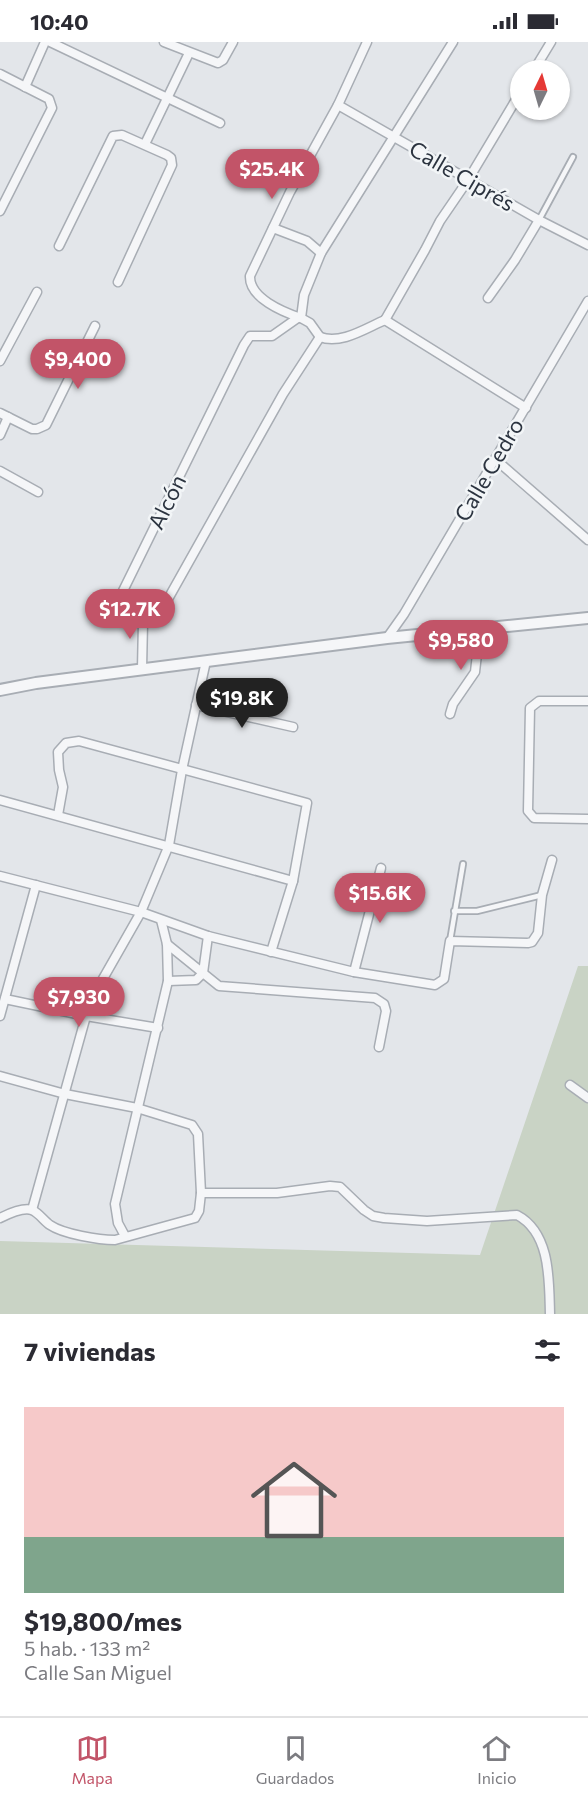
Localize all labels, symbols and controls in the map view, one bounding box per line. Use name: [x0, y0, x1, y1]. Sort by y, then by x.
text: 10:40: [30, 8, 89, 35]
north arrow: [510, 60, 570, 120]
map controls: [510, 60, 570, 120]
street label: Calle Ciprés: [405, 135, 520, 217]
pin: $25.4K: [223, 149, 321, 200]
text: $25.4K: [239, 156, 305, 180]
pin: $9,400: [29, 339, 127, 390]
text: $9,400: [44, 346, 112, 370]
street label: Calle Cedro: [448, 413, 529, 526]
street label: Alcón: [142, 470, 191, 533]
pin: $12.7K: [81, 589, 179, 640]
text: $12.7K: [99, 596, 161, 620]
pin: $9,580: [412, 620, 510, 671]
text: $9,580: [428, 627, 494, 651]
pin: $19.8K: [193, 678, 291, 729]
text: $19.8K: [210, 685, 274, 709]
pin: $15.6K: [331, 873, 429, 924]
text: $15.6K: [348, 880, 412, 904]
pin: $7,930: [30, 977, 128, 1028]
text: $7,930: [48, 984, 110, 1008]
icon: filters: [531, 1334, 564, 1367]
text: 7 viviendas: [24, 1335, 156, 1366]
icon: home: [240, 1446, 348, 1554]
text: $19,800/mes: [24, 1605, 182, 1636]
text: 5 hab. · 133 m²: [24, 1636, 150, 1660]
text: Calle San Miguel: [24, 1660, 172, 1684]
tab: Mapa: [71, 1732, 113, 1787]
tab: Guardados: [256, 1732, 334, 1787]
tab: Inicio: [477, 1732, 517, 1787]

